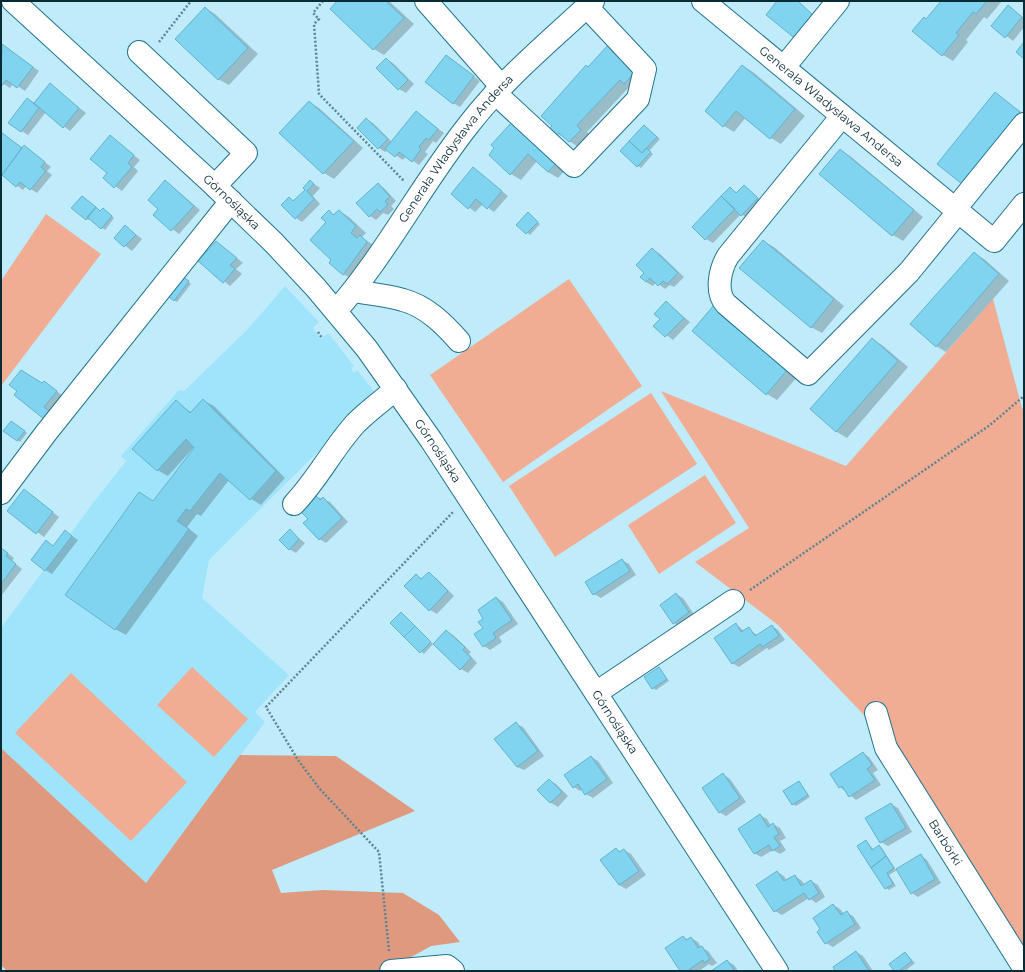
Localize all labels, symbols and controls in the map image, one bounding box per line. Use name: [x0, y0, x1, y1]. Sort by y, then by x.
street label: Generała Władysława Andersa: [756, 43, 906, 170]
street label: Generała Władysława Andersa: [395, 71, 516, 225]
street label: Górnośląska: [200, 171, 264, 233]
street label: Górnośląska: [411, 416, 465, 485]
street label: Górnośląska: [589, 687, 642, 757]
street label: Barbórki: [926, 816, 966, 868]

